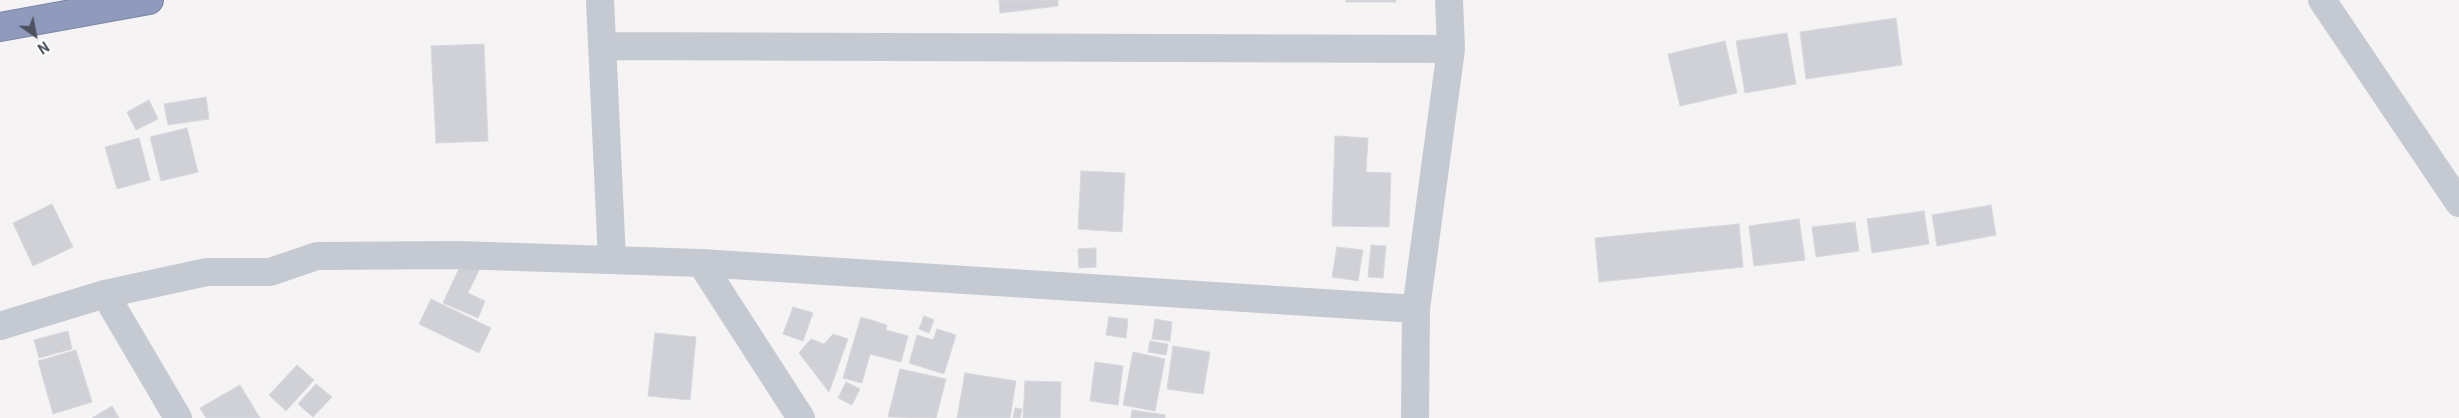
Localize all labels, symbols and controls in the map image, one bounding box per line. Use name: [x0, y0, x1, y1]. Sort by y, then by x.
north arrow: [10, 10, 60, 60]
text: N: [35, 38, 52, 57]

